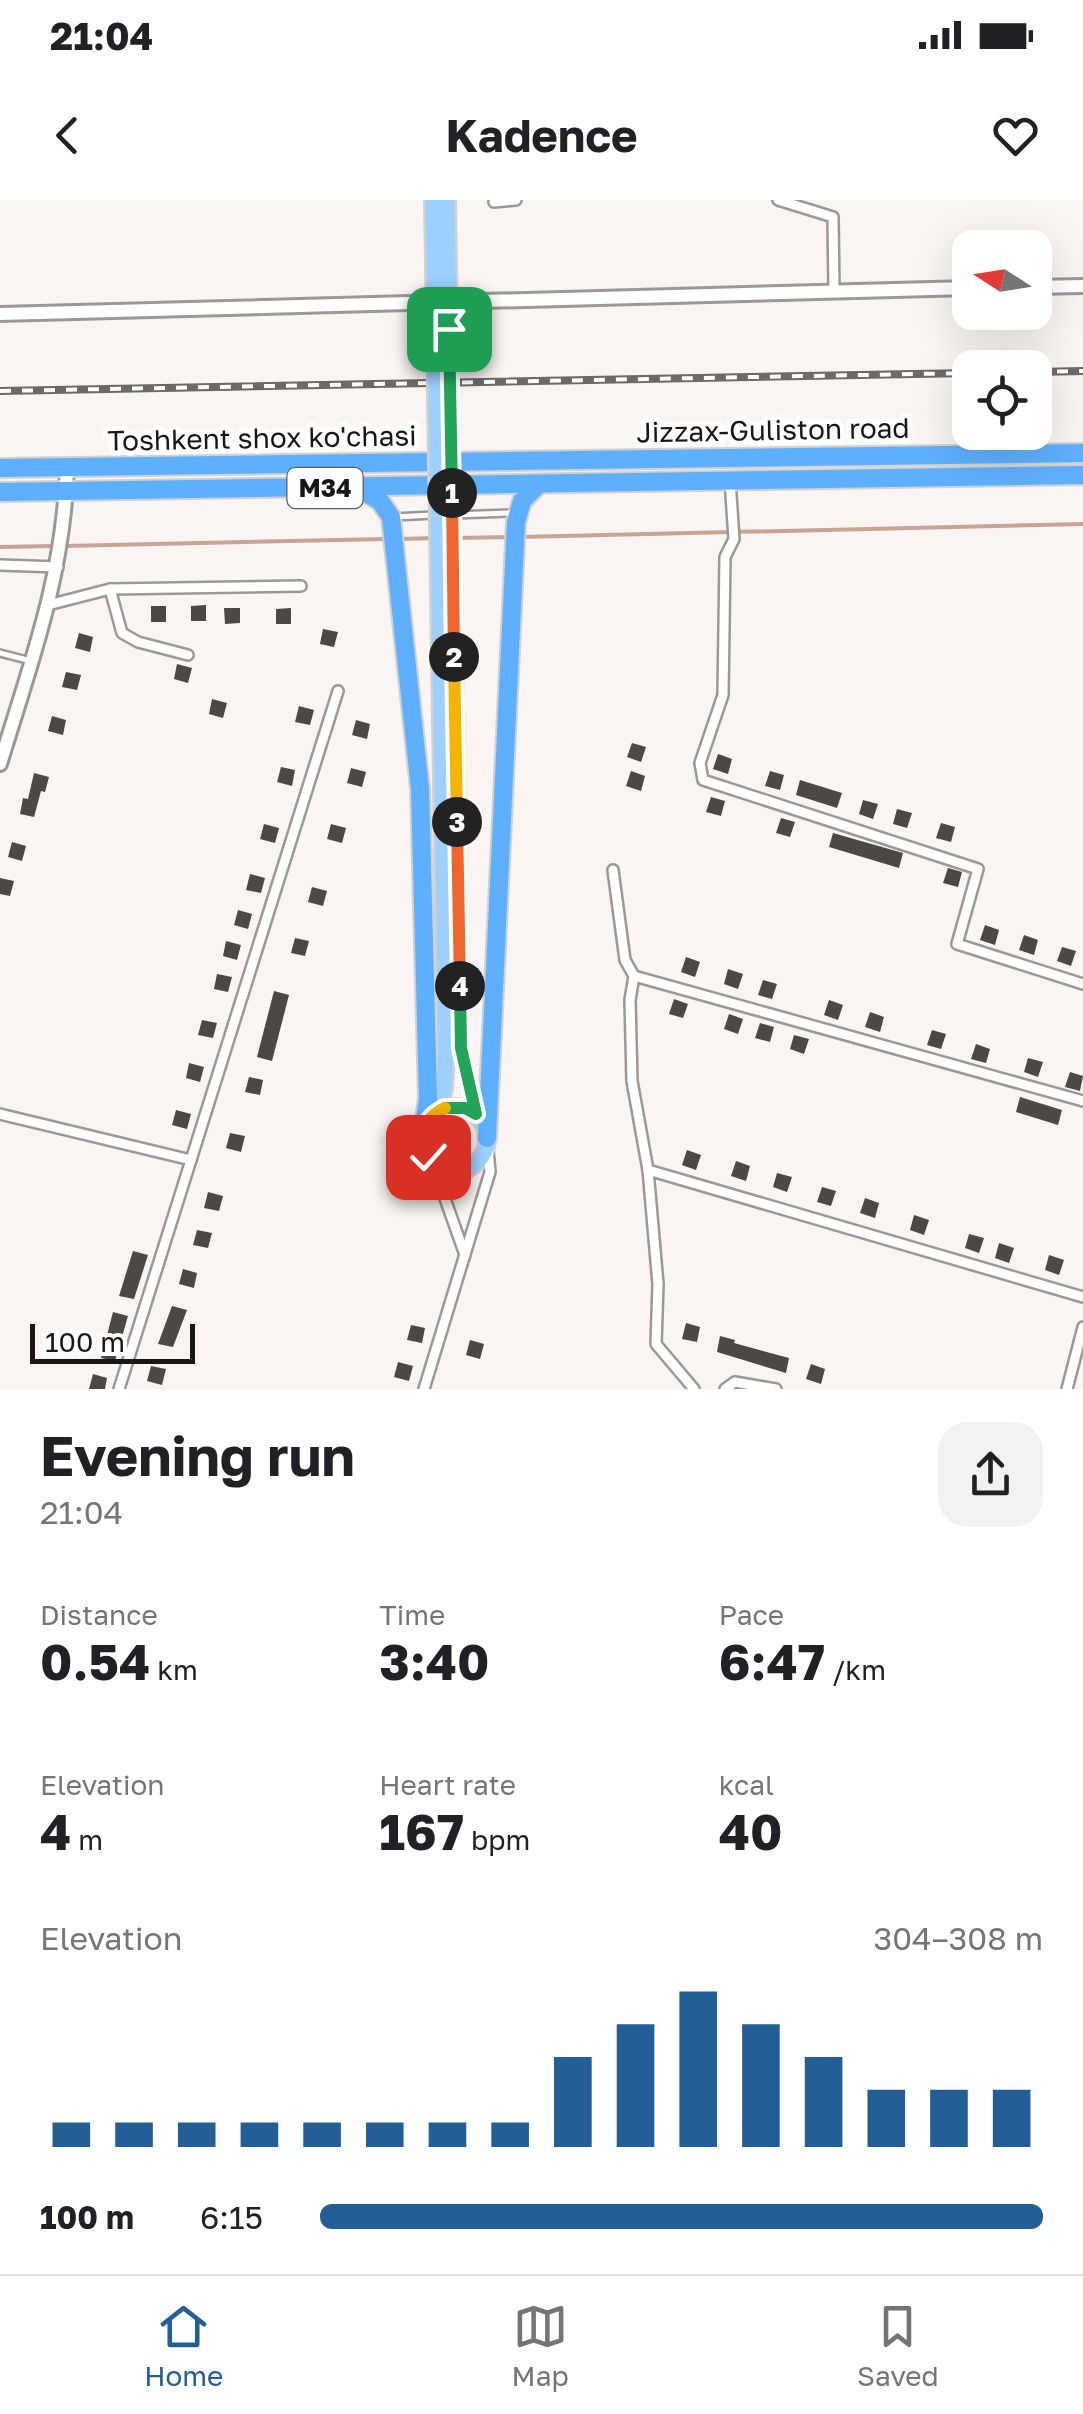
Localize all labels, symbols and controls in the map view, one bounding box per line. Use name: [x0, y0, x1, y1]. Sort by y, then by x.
text: 21:04: [50, 13, 153, 58]
icon: back: [40, 108, 95, 163]
text: Kadence: [445, 108, 638, 162]
icon: heart: [988, 108, 1043, 163]
north arrow: [952, 230, 1052, 330]
map controls: [952, 230, 1052, 450]
pin: [407, 287, 492, 372]
icon: arrive: [422, 302, 477, 357]
button: locate: [952, 350, 1052, 450]
street label: Jizzax-Guliston road: [636, 411, 910, 448]
street label: Toshkent shox ko'chasi: [107, 418, 417, 457]
road number: M34: [288, 468, 362, 508]
pin: 1: [427, 468, 477, 518]
text: 1: [445, 476, 459, 509]
pin: 2: [429, 632, 479, 682]
text: 2: [445, 640, 463, 673]
pin: 3: [432, 797, 482, 847]
text: 3: [448, 805, 466, 838]
pin: 4: [435, 961, 485, 1011]
text: 4: [451, 969, 469, 1002]
pin: [386, 1115, 471, 1200]
icon: check: [401, 1130, 456, 1185]
scale bar: [30, 1319, 195, 1364]
text: 100 m: [45, 1325, 125, 1358]
text: Evening run: [40, 1422, 355, 1488]
button: share: [938, 1422, 1043, 1527]
text: 21:04: [40, 1493, 123, 1531]
text: Distance: [40, 1598, 158, 1631]
text: Time: [379, 1598, 445, 1631]
text: Pace: [719, 1598, 784, 1631]
text: 0.54: [40, 1631, 150, 1691]
text: 3:40: [379, 1631, 490, 1691]
text: 6:47: [719, 1631, 825, 1691]
text: km: [150, 1653, 198, 1686]
text: /km: [825, 1653, 886, 1686]
text: Elevation: [40, 1768, 165, 1801]
text: Heart rate: [379, 1768, 516, 1801]
text: kcal: [719, 1768, 774, 1801]
text: 4: [40, 1801, 71, 1861]
text: 167: [379, 1801, 464, 1861]
text: 40: [719, 1801, 782, 1861]
text: m: [71, 1823, 103, 1856]
text: bpm: [464, 1823, 530, 1856]
text: Elevation: [40, 1919, 182, 1957]
text: 304–308 m: [874, 1919, 1043, 1957]
text: 100 m: [40, 2198, 134, 2236]
text: 6:15: [200, 2198, 263, 2236]
tab: Home: [144, 2299, 223, 2392]
tab: Map: [512, 2299, 569, 2392]
tab: Saved: [857, 2299, 939, 2392]

